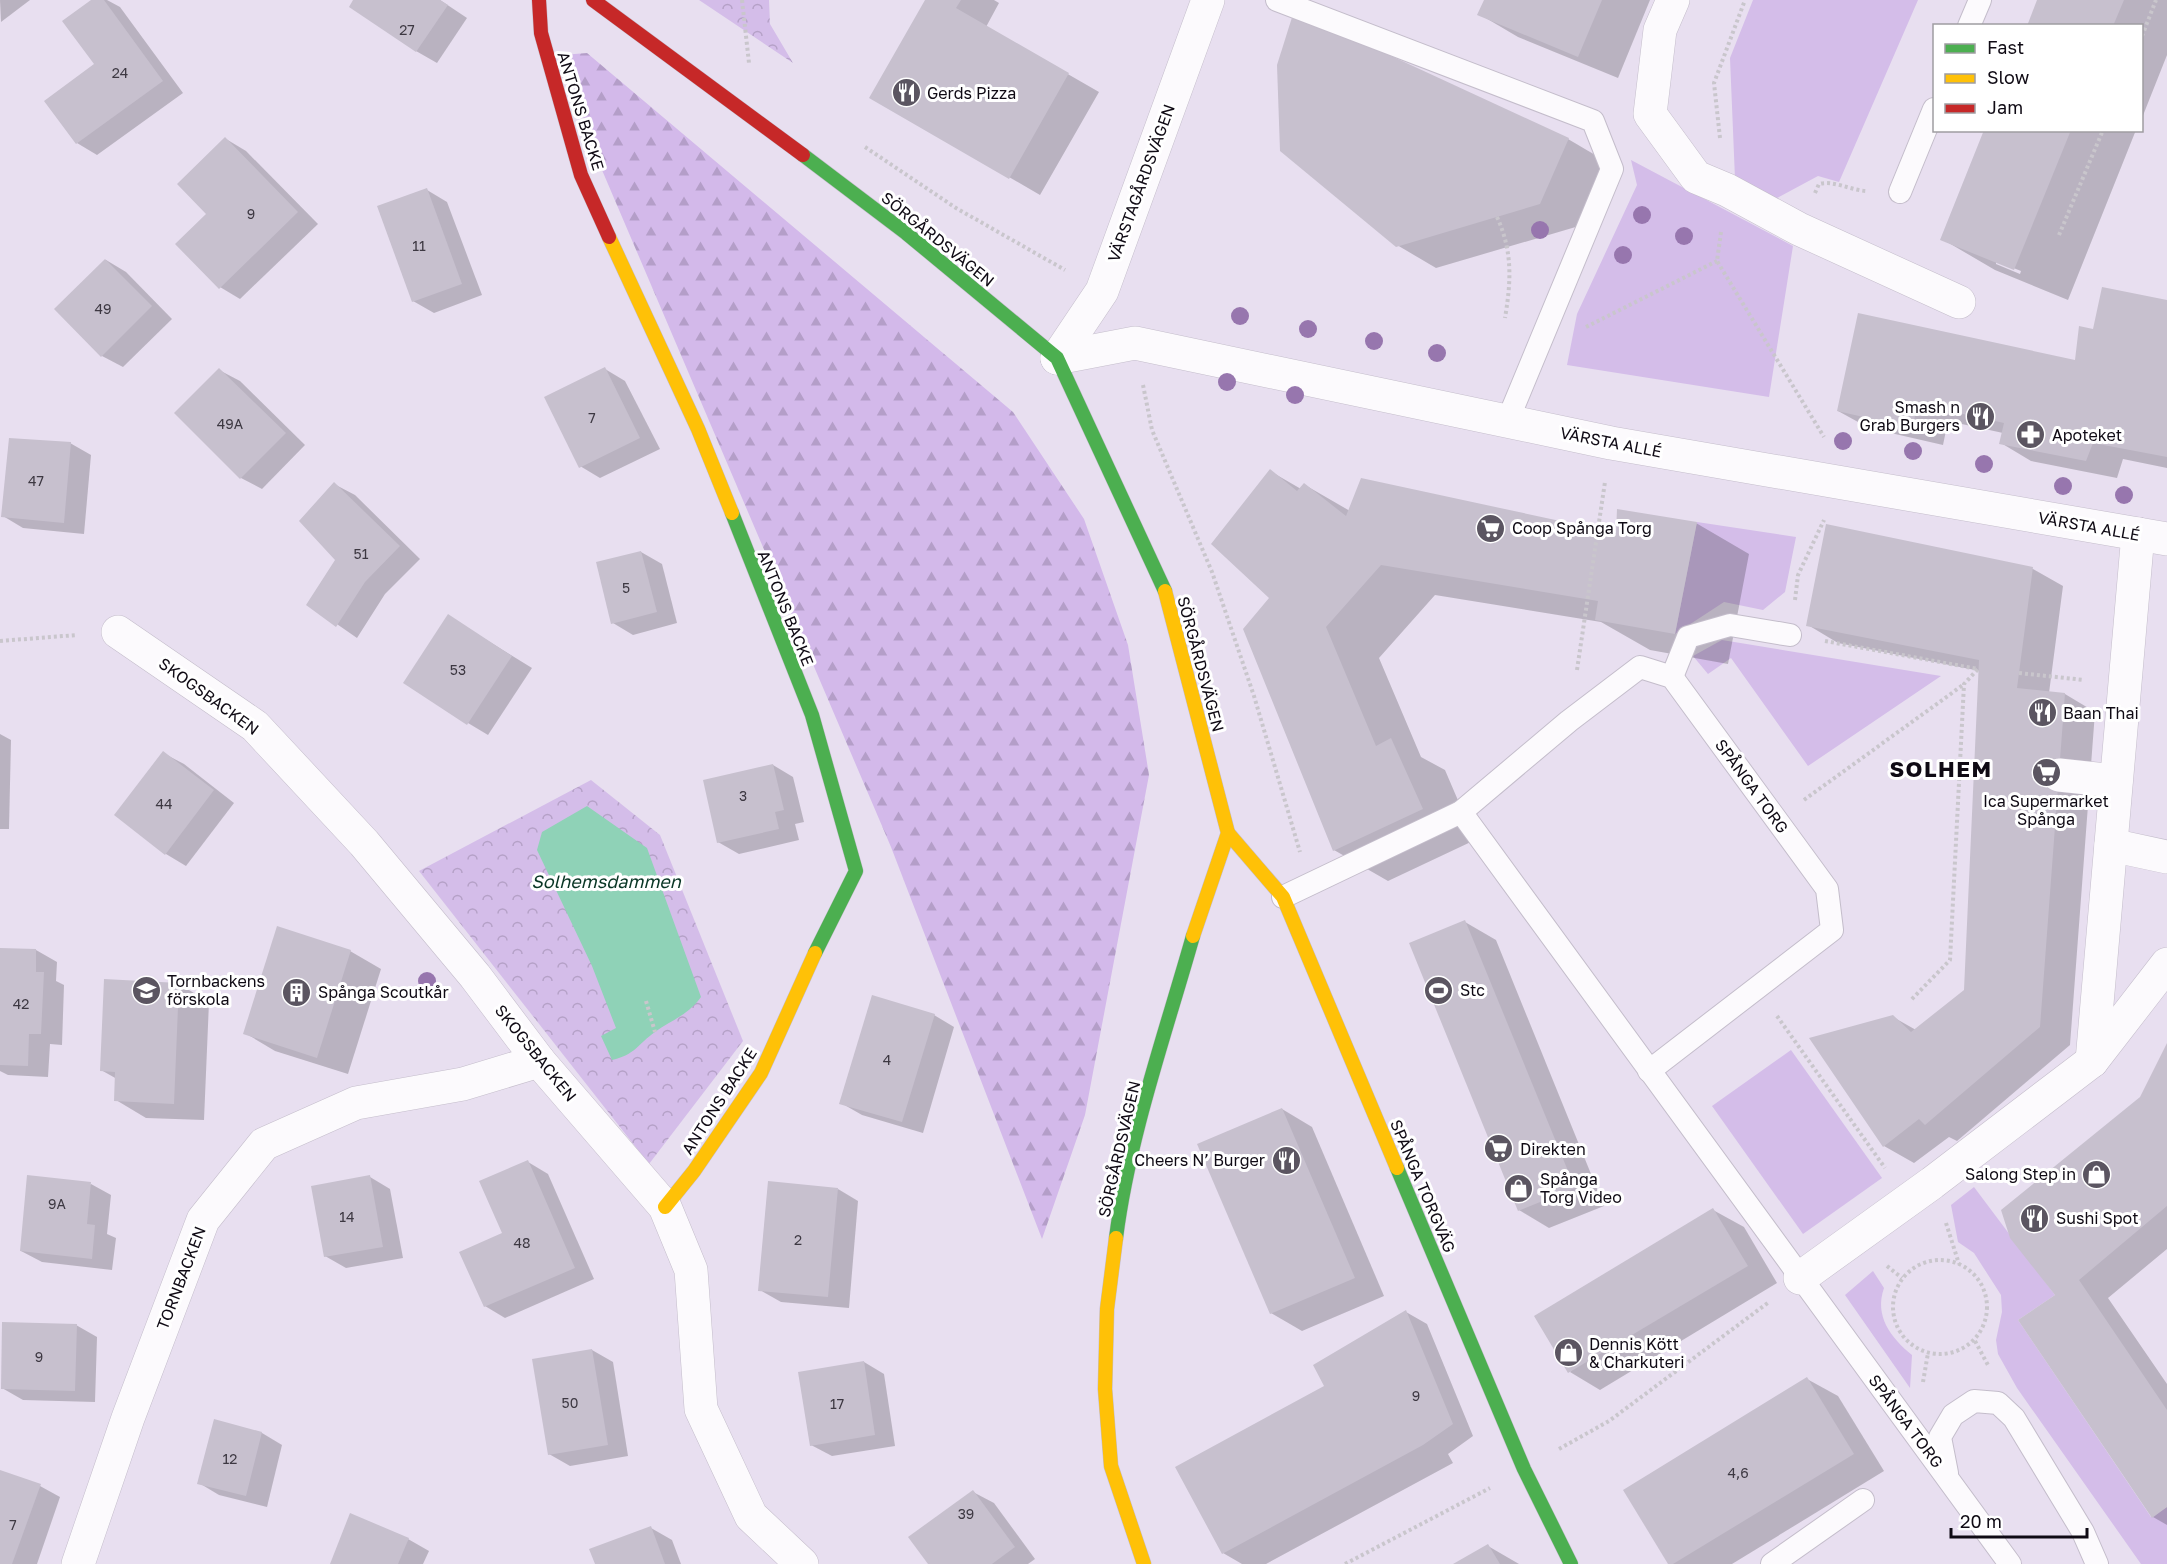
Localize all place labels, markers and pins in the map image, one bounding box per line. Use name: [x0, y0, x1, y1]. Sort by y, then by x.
restaurant icon: Gerds Pizza: [890, 77, 922, 109]
place label: Gerds Pizza: [927, 83, 1016, 103]
place label: Smash n Grab Burgers: [1859, 397, 1960, 435]
restaurant icon: Smash n Grab Burgers: [1965, 400, 1997, 432]
pharmacy icon: Apoteket: [2015, 419, 2047, 451]
place label: Apoteket: [2052, 425, 2122, 445]
supermarket icon: Coop Spånga Torg: [1475, 512, 1507, 544]
place label: Coop Spånga Torg: [1512, 518, 1652, 538]
restaurant icon: Baan Thai: [2026, 697, 2058, 729]
place label: Baan Thai: [2063, 703, 2139, 723]
supermarket icon: Ica Supermarket Spånga: [2030, 757, 2062, 789]
place label: Ica Supermarket Spånga: [1983, 791, 2109, 829]
place label: Tornbackens förskola: [167, 971, 265, 1009]
school or university icon: Tornbackens förskola: [130, 974, 162, 1006]
sports icon: Stc: [1423, 974, 1455, 1006]
building icon: Spånga Scoutkår: [281, 976, 313, 1008]
place label: Stc: [1460, 980, 1485, 1000]
place label: Spånga Scoutkår: [318, 982, 449, 1002]
supermarket icon: Direkten: [1483, 1133, 1515, 1165]
place label: Direkten: [1520, 1139, 1586, 1159]
restaurant icon: Cheers N’ Burger: [1270, 1144, 1302, 1176]
place label: Cheers N’ Burger: [1134, 1150, 1265, 1170]
shop icon: Salong Step in: [2081, 1158, 2113, 1190]
place label: Salong Step in: [1965, 1164, 2076, 1184]
place label: Spånga Torg Video: [1540, 1169, 1622, 1207]
shop icon: Spånga Torg Video: [1503, 1172, 1535, 1204]
restaurant icon: Sushi Spot: [2019, 1202, 2051, 1234]
place label: Sushi Spot: [2056, 1208, 2139, 1228]
place label: Dennis Kött & Charkuteri: [1589, 1334, 1685, 1372]
shop icon: Dennis Kött & Charkuteri: [1552, 1337, 1584, 1369]

